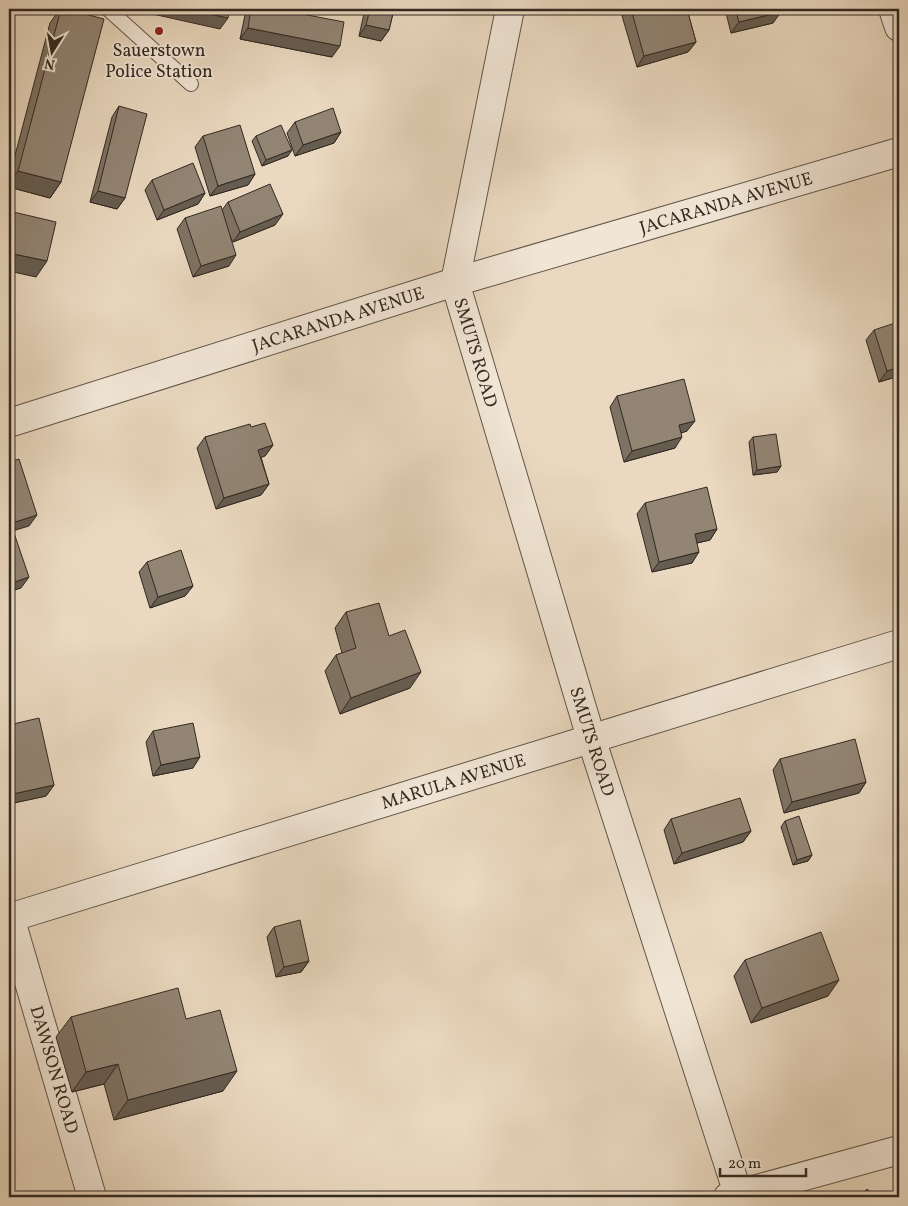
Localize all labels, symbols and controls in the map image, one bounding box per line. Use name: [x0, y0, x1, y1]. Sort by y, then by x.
marker: Sauerstown Police Station: [153, 25, 165, 37]
north arrow: [28, 28, 78, 78]
place label: Sauerstown Police Station: [105, 39, 213, 85]
text: N: [43, 53, 57, 74]
street label: JACARANDA AVENUE: [637, 167, 816, 241]
street label: JACARANDA AVENUE: [249, 281, 428, 359]
street label: SMUTS ROAD: [446, 295, 503, 411]
street label: SMUTS ROAD: [562, 684, 620, 800]
street label: MARULA AVENUE: [379, 749, 529, 817]
street label: DAWSON ROAD: [23, 1003, 84, 1137]
scale bar: [720, 1146, 807, 1178]
text: 20 m: [728, 1154, 761, 1175]

